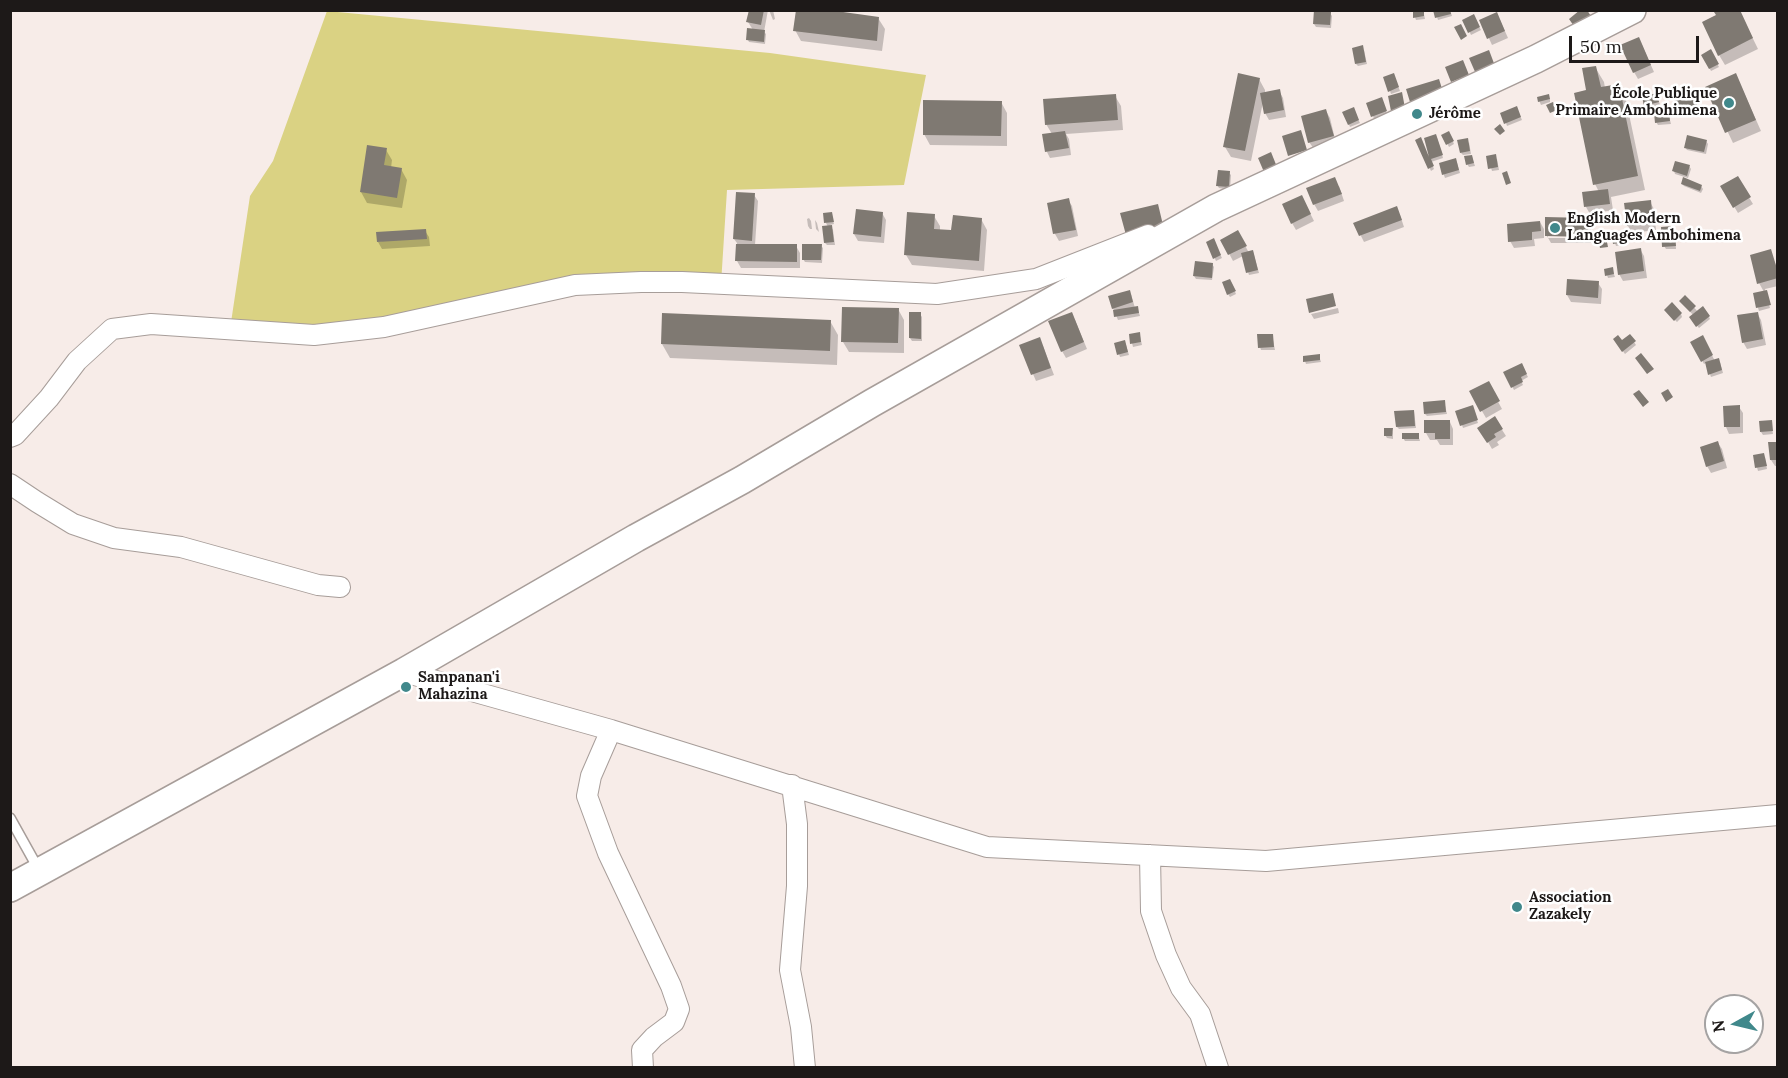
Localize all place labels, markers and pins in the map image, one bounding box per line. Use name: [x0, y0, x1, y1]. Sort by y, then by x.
place label: École Publique Primaire Ambohimena: [1555, 85, 1717, 120]
marker: École Publique Primaire Ambohimena: [1722, 96, 1736, 110]
place label: Jérôme: [1429, 105, 1481, 123]
marker: Jérôme: [1410, 107, 1424, 121]
place label: English Modern Languages Ambohimena: [1567, 210, 1741, 245]
marker: English Modern Languages Ambohimena: [1548, 221, 1562, 235]
place label: Sampanan'i Mahazina: [418, 669, 500, 704]
marker: Sampanan'i Mahazina: [399, 680, 413, 694]
place label: Association Zazakely: [1529, 889, 1612, 924]
marker: Association Zazakely: [1510, 900, 1524, 914]

